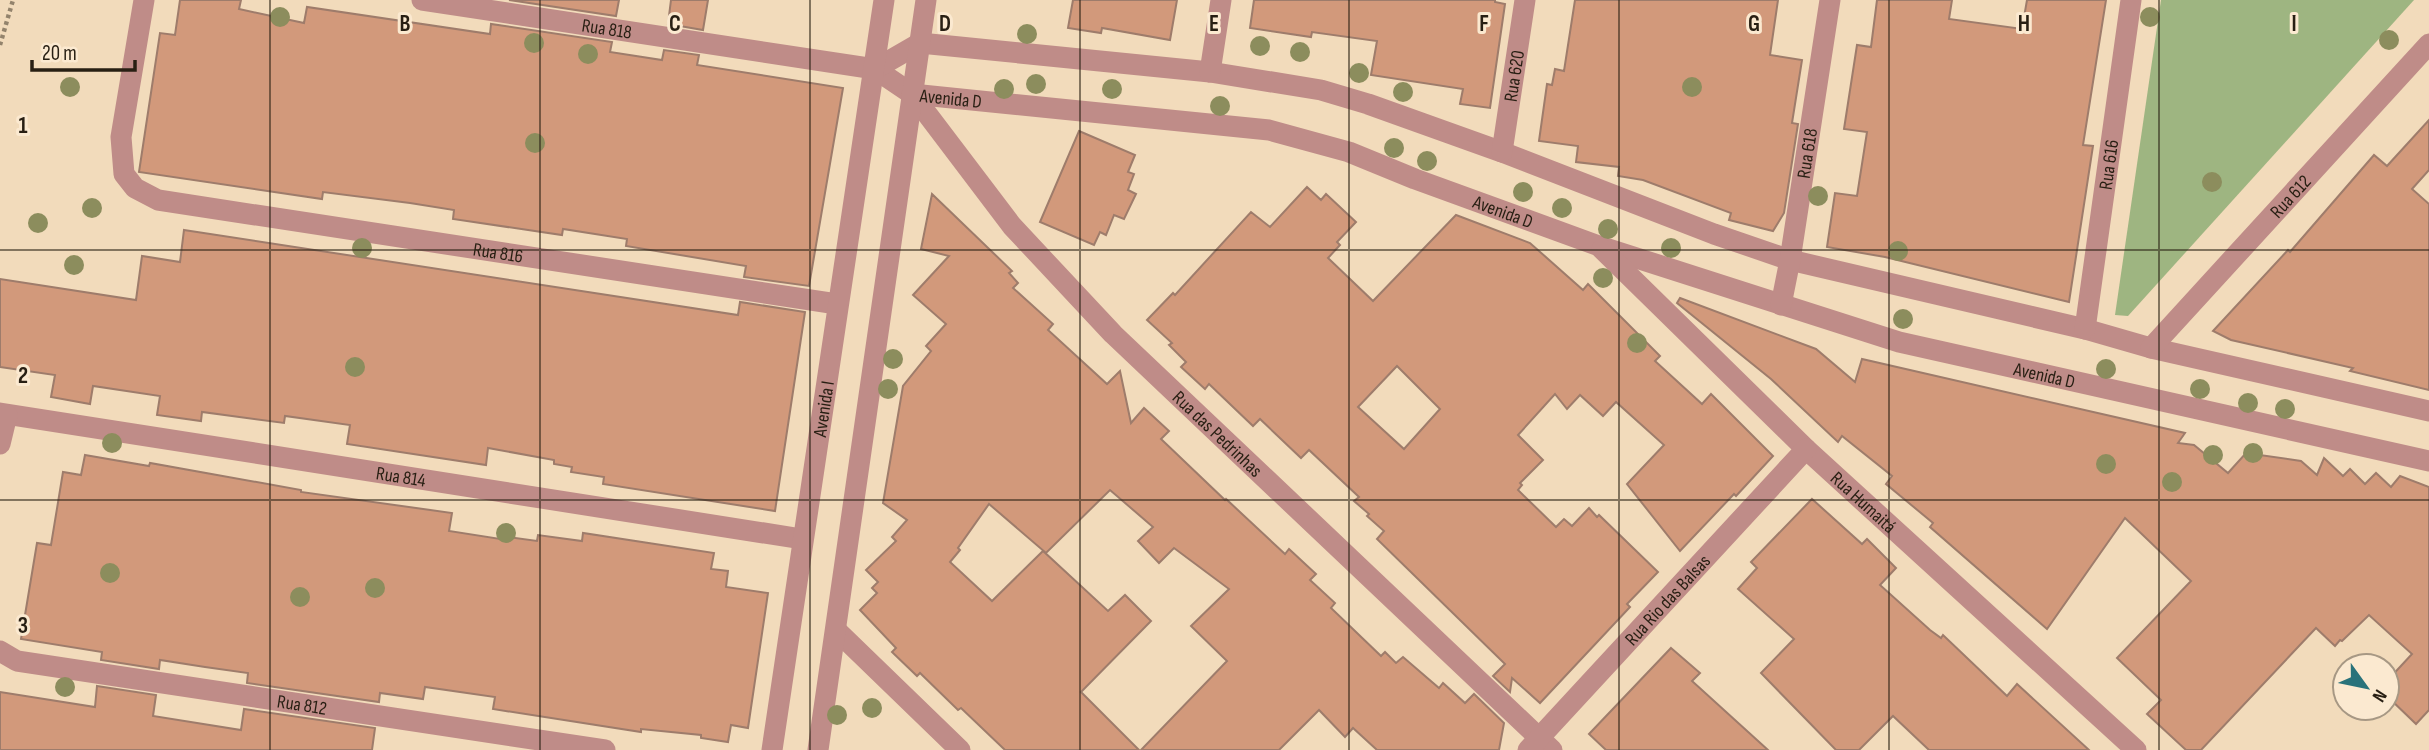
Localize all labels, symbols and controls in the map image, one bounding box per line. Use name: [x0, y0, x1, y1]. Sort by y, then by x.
text: B: [400, 10, 411, 38]
text: C: [669, 10, 681, 38]
text: D: [939, 10, 951, 38]
text: E: [1209, 10, 1219, 38]
text: F: [1479, 10, 1489, 38]
text: G: [1748, 10, 1760, 38]
text: H: [2018, 10, 2030, 38]
text: I: [2291, 10, 2297, 38]
street label: Rua 818: [580, 14, 633, 45]
scale bar: [32, 28, 135, 72]
text: 20 m: [42, 41, 77, 66]
street label: Rua 620: [1500, 49, 1530, 103]
street label: Avenida D: [918, 85, 983, 114]
text: 1: [18, 112, 28, 140]
street label: Rua 618: [1793, 127, 1823, 180]
street label: Rua 616: [2095, 138, 2124, 191]
street label: Rua 612: [2266, 171, 2317, 223]
street label: Avenida D: [1469, 191, 1536, 234]
street label: Rua 816: [471, 238, 525, 269]
street label: Avenida D: [2010, 358, 2077, 394]
text: 2: [18, 362, 28, 390]
street label: Avenida I: [809, 379, 840, 440]
street label: Rua das Pedrinhas: [1167, 387, 1267, 483]
street label: Rua 814: [374, 462, 427, 493]
street label: Rua Humaitá: [1825, 467, 1900, 539]
street label: Rua Rio das Balsas: [1620, 550, 1716, 651]
text: 3: [18, 612, 28, 640]
north arrow: [2331, 652, 2401, 722]
text: N: [2367, 685, 2391, 706]
street label: Rua 812: [275, 691, 328, 721]

